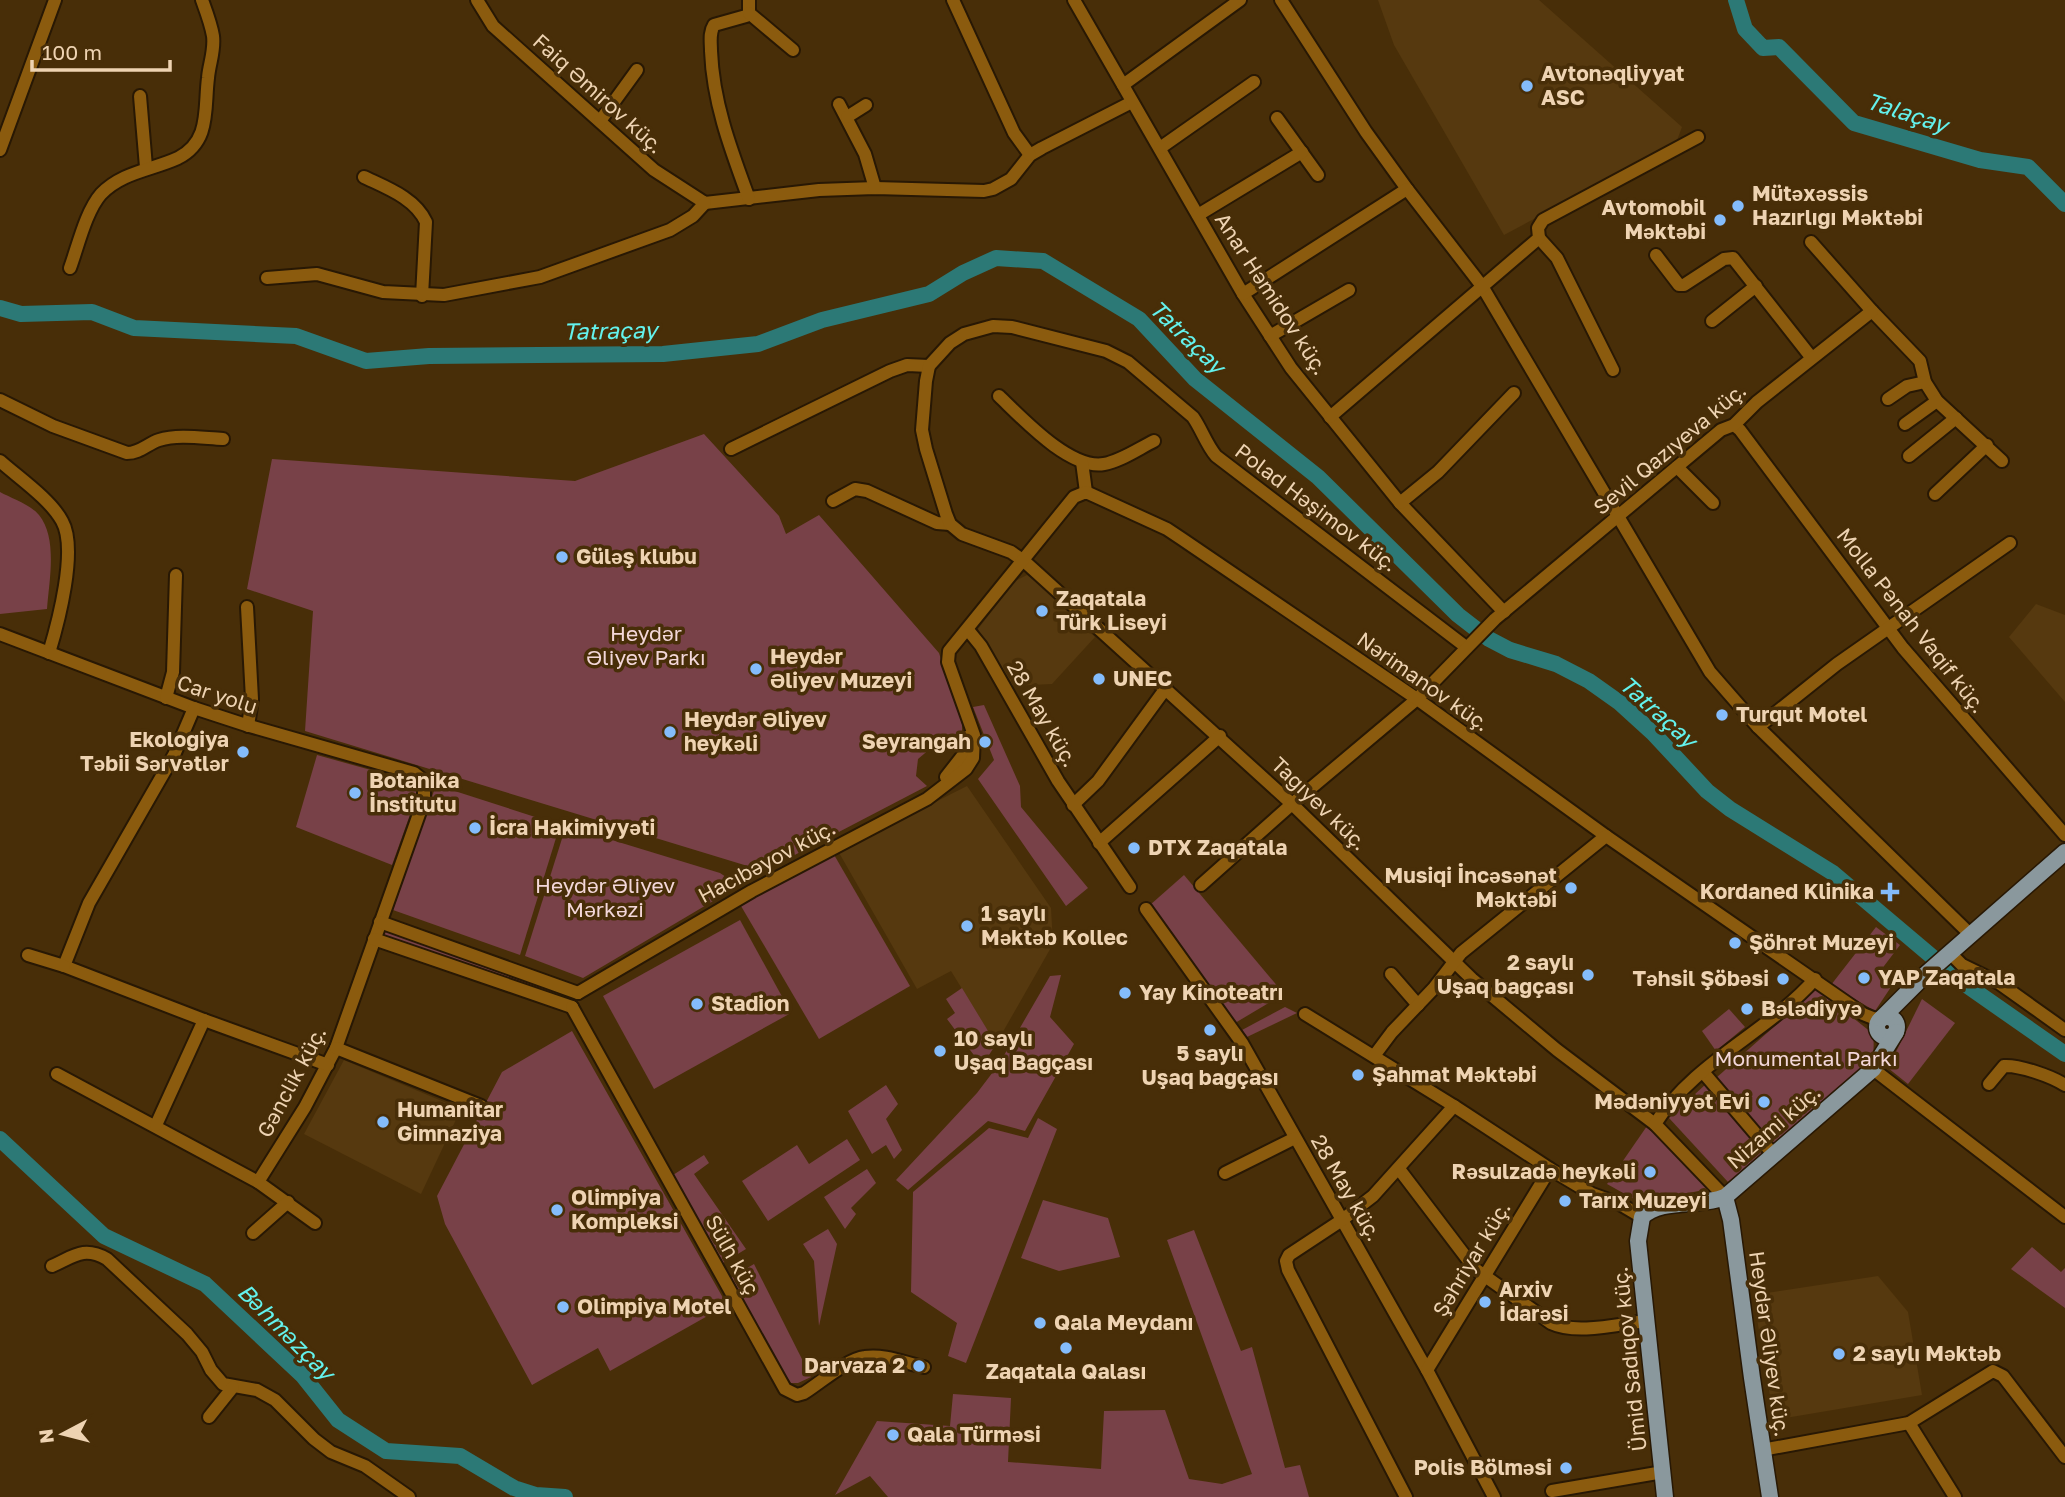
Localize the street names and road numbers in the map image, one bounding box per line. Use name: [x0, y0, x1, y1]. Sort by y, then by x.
street label: Faiq Əmirov küç.: [528, 28, 669, 159]
street label: Anar Həmidov küç.: [1210, 207, 1334, 379]
street label: Sevil Qazıyeva küç.: [1588, 377, 1751, 520]
street label: Polad Həşimov küç.: [1230, 438, 1403, 577]
street label: Molla Pənah Vaqif küç.: [1831, 523, 1992, 718]
street label: Nərimanov küç.: [1352, 626, 1495, 737]
street label: 28 May küç.: [1002, 656, 1084, 771]
street label: Car yolu: [174, 669, 261, 719]
street label: Tağıyev küç.: [1266, 751, 1373, 856]
street label: Hacıbəyov küç.: [693, 814, 840, 908]
street label: Gənclik küç.: [251, 1021, 331, 1142]
street label: Nizami küç.: [1721, 1079, 1825, 1174]
street label: 28 May küç.: [1306, 1130, 1388, 1245]
street label: Şəhriyar küç.: [1426, 1196, 1516, 1321]
street label: Sülh küç: [700, 1210, 765, 1299]
street label: Heydər Əliyev küç.: [1744, 1249, 1796, 1438]
street label: Ümid Sadıqov küç.: [1606, 1265, 1652, 1453]

